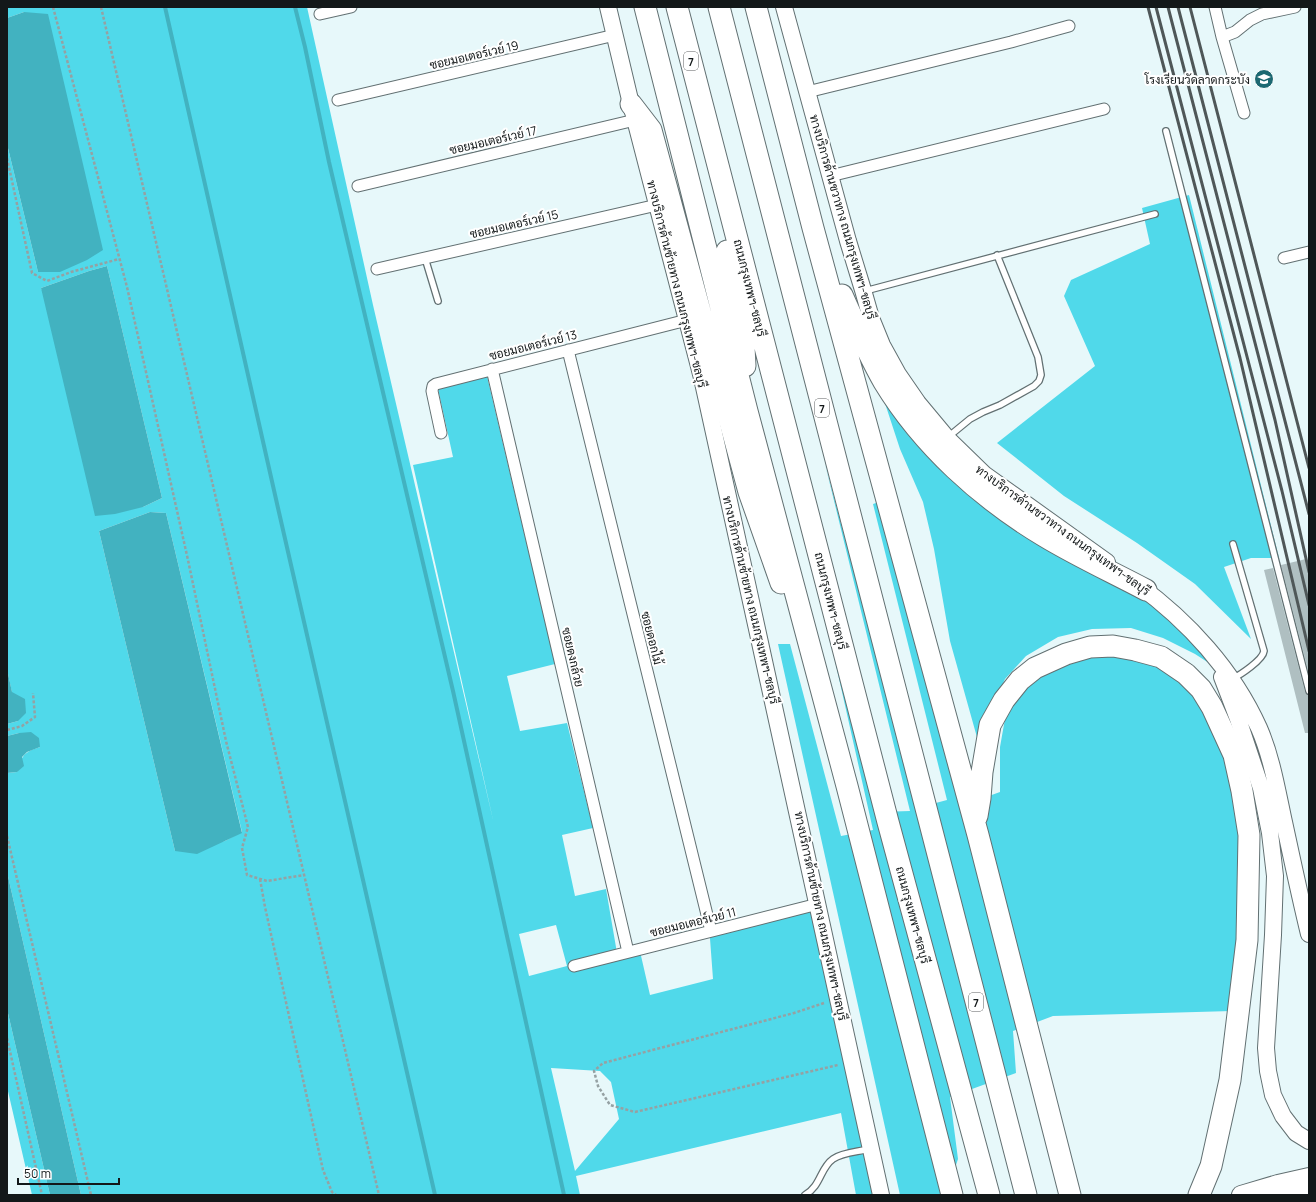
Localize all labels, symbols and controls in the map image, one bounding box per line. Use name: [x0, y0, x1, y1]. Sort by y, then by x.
street label: ซอยมอเตอร์เวย์ 19: [428, 37, 520, 73]
road number: 7: [684, 52, 698, 70]
school or university icon: โรงเรียนวัดลาดกระบัง: [1253, 68, 1275, 90]
place label: โรงเรียนวัดลาดกระบัง: [1144, 71, 1250, 88]
street label: ทางบริการด้านขวาทาง ถนนกรุงเทพฯ-ชลบุรี: [805, 113, 881, 322]
street label: ซอยมอเตอร์เวย์ 17: [448, 122, 538, 158]
street label: ทางบริการด้านซ้ายทาง ถนนกรุงเทพฯ-ชลบุรี: [642, 178, 711, 390]
street label: ซอยมอเตอร์เวย์ 15: [468, 206, 560, 242]
street label: ถนนกรุงเทพฯ-ชลบุรี: [729, 237, 770, 339]
street label: ซอยมอเตอร์เวย์ 13: [487, 326, 579, 364]
road number: 7: [815, 399, 829, 417]
street label: ทางบริการด้านขวาทาง ถนนกรุงเทพฯ-ชลบุรี: [971, 461, 1154, 600]
street label: ทางบริการด้านซ้ายทาง ถนนกรุงเทพฯ-ชลบุรี: [718, 494, 783, 706]
street label: ถนนกรุงเทพฯ-ชลบุรี: [810, 550, 851, 652]
street label: ซอยดอกไม้: [637, 610, 667, 667]
street label: ซอยดงกล้วย: [558, 625, 588, 689]
street label: ทางบริการด้านซ้ายทาง ถนนกรุงเทพฯ-ชลบุรี: [790, 810, 852, 1023]
street label: ถนนกรุงเทพฯ-ชลบุรี: [891, 864, 934, 966]
street label: ซอยมอเตอร์เวย์ 11: [648, 903, 738, 941]
road number: 7: [969, 993, 983, 1011]
scale bar: [18, 1160, 119, 1186]
text: 50 m: [24, 1165, 51, 1182]

